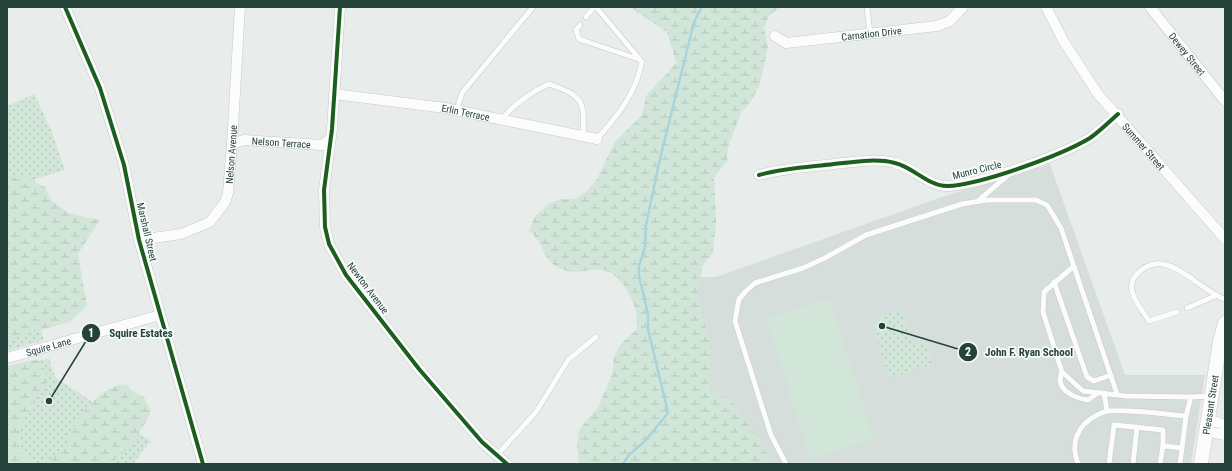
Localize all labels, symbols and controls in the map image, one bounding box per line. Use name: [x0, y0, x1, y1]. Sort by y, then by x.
street label: Carnation Drive: [841, 24, 902, 42]
street label: Dewey Street: [1167, 30, 1208, 77]
street label: Erlin Terrace: [441, 102, 491, 123]
street label: Summer Street: [1120, 121, 1167, 172]
street label: Nelson Avenue: [223, 124, 239, 184]
street label: Nelson Terrace: [251, 135, 311, 150]
street label: Munro Circle: [951, 159, 1003, 181]
street label: Marshall Street: [135, 202, 159, 262]
street label: Newton Avenue: [345, 260, 391, 316]
callout: Squire Estates: [81, 322, 181, 345]
text: 1: [88, 326, 94, 340]
text: Squire Estates: [109, 327, 173, 340]
street label: Squire Lane: [25, 335, 73, 358]
callout: John F. Ryan School: [958, 340, 1081, 363]
text: 2: [965, 345, 971, 359]
text: John F. Ryan School: [985, 346, 1073, 359]
street label: Pleasant Street: [1200, 374, 1220, 435]

